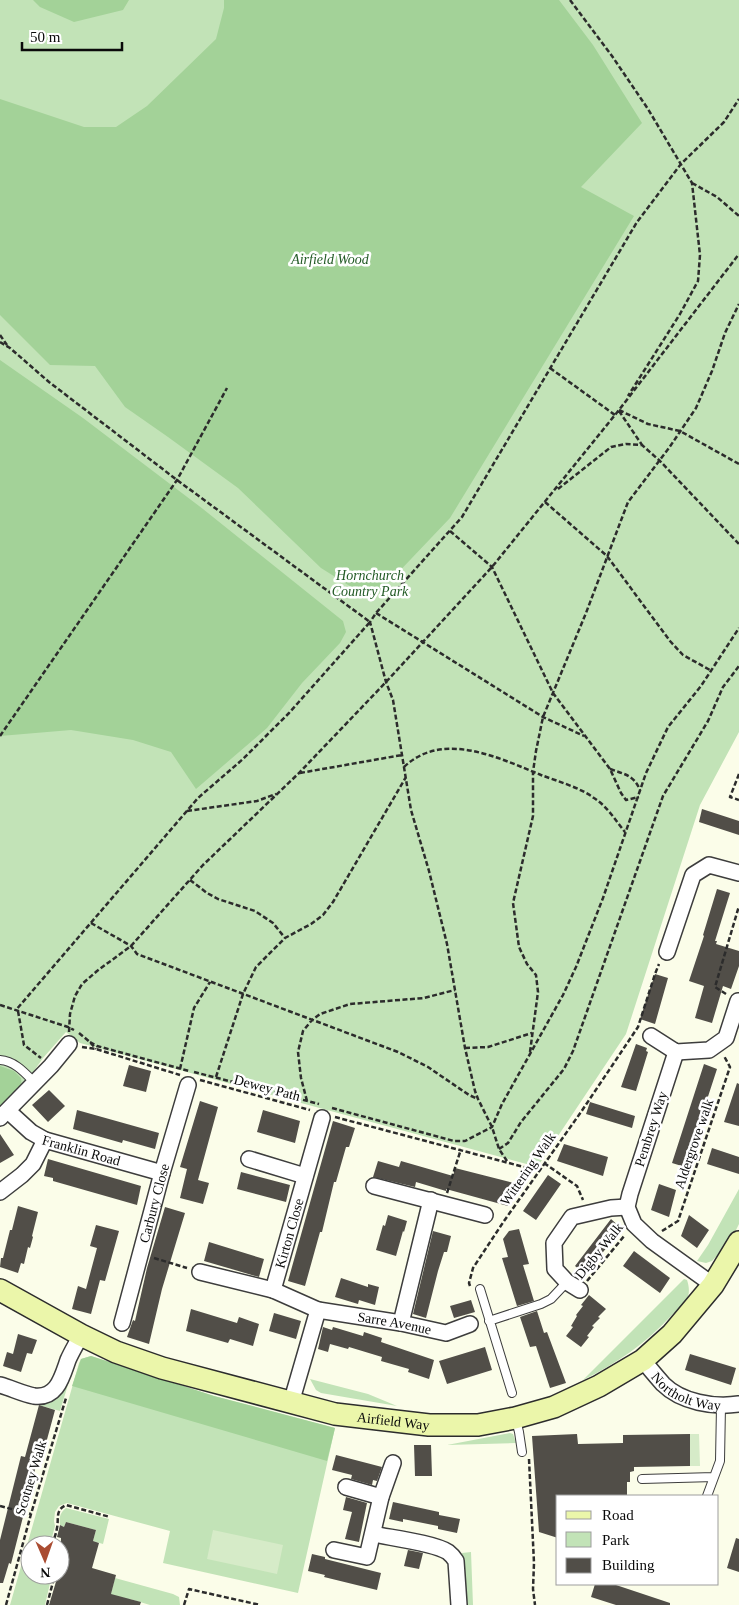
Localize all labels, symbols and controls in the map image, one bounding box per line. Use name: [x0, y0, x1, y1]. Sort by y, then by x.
scale bar: [22, 20, 122, 52]
text: 50 m: [30, 29, 61, 45]
park label: Airfield Wood: [290, 252, 370, 267]
park label: Hornchurch Country Park: [332, 568, 409, 599]
street label: Dewey Path: [232, 1072, 302, 1104]
street label: Pembrey Way: [632, 1089, 670, 1169]
street label: Aldergrove walk: [672, 1097, 716, 1191]
street label: Wittering Walk: [497, 1130, 559, 1208]
street label: Franklin Road: [41, 1132, 122, 1168]
street label: Carbury Close: [136, 1162, 172, 1244]
street label: Kirton Close: [272, 1197, 306, 1270]
street label: Digby Walk: [572, 1220, 626, 1282]
street label: Sarre Avenue: [357, 1309, 433, 1337]
street label: Northolt Way: [649, 1369, 721, 1413]
street label: Airfield Way: [356, 1409, 430, 1433]
street label: Scotney Walk: [12, 1439, 50, 1517]
legend: [556, 1495, 719, 1585]
text: Road: [602, 1507, 634, 1523]
text: Park: [602, 1532, 630, 1548]
north arrow: [20, 1535, 70, 1585]
text: Building: [602, 1557, 655, 1573]
text: N: [40, 1565, 51, 1580]

